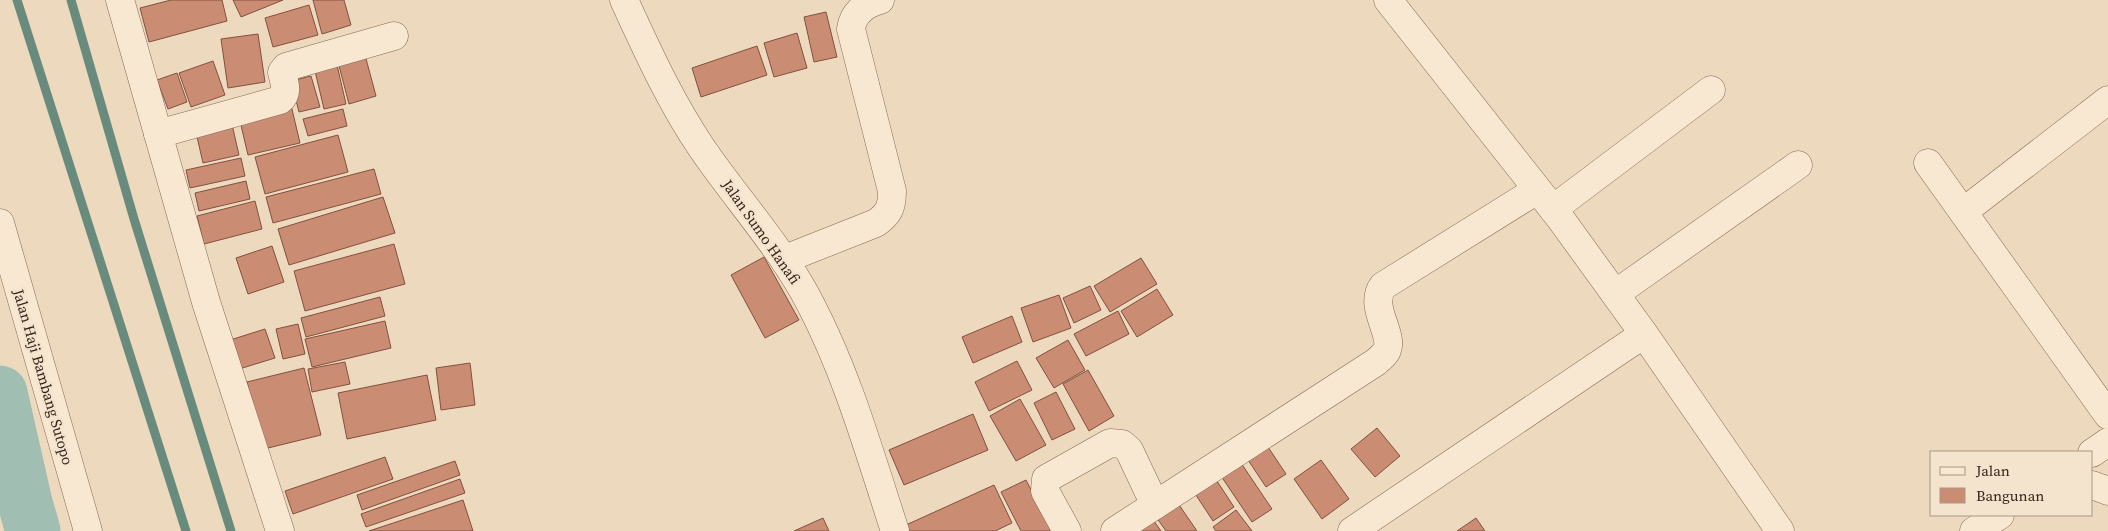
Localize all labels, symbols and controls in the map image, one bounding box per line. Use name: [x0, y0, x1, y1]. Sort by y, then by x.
street label: Jalan Sumo Hanafi: [717, 174, 806, 288]
street label: Jalan Haji Bambang Sutopo: [8, 286, 79, 467]
legend: [1930, 451, 2093, 516]
text: Jalan: [1975, 460, 2010, 481]
text: Bangunan: [1976, 485, 2044, 506]

